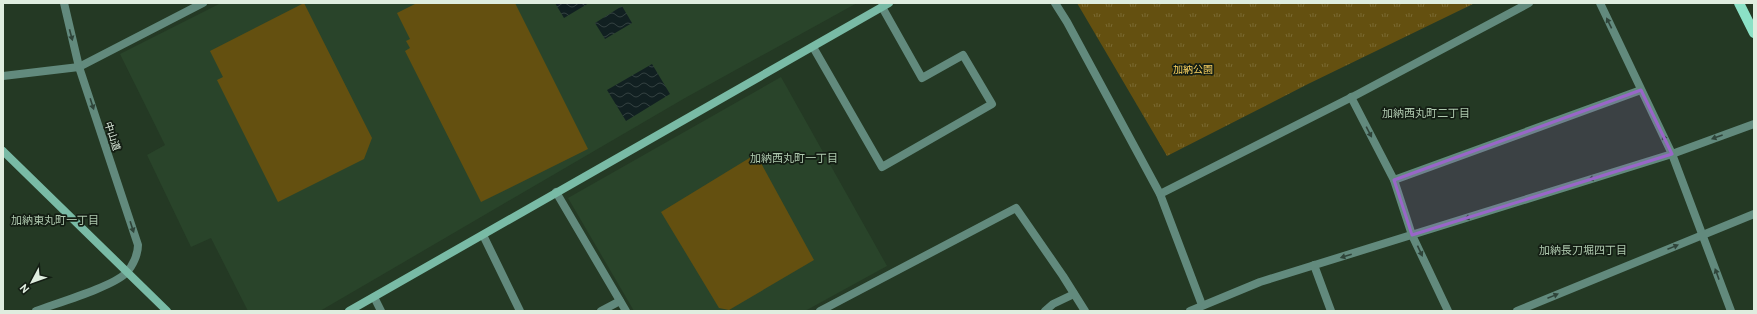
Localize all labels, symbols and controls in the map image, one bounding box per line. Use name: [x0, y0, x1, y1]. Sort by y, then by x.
one-way arrow: [1606, 17, 1612, 29]
one-way arrow: [68, 29, 74, 41]
park label: 加納公園: [1173, 64, 1213, 77]
one-way arrow: [89, 98, 95, 110]
district label: 加納西丸町二丁目: [1382, 107, 1470, 121]
street label: 中山道: [101, 120, 122, 153]
one-way arrow: [1366, 126, 1372, 138]
one-way arrow: [1662, 135, 1668, 146]
one-way arrow: [1711, 135, 1723, 141]
district label: 加納西丸町一丁目: [750, 152, 838, 166]
one-way arrow: [1588, 176, 1600, 182]
district label: 加納東丸町一丁目: [11, 214, 99, 228]
one-way arrow: [1464, 214, 1476, 220]
one-way arrow: [129, 222, 135, 234]
district label: 加納長刀堀四丁目: [1539, 244, 1627, 258]
one-way arrow: [1668, 244, 1679, 250]
one-way arrow: [1417, 245, 1423, 257]
one-way arrow: [1339, 253, 1351, 259]
north arrow: [12, 262, 52, 302]
one-way arrow: [1713, 268, 1719, 280]
text: N: [17, 280, 33, 295]
one-way arrow: [1548, 293, 1560, 299]

